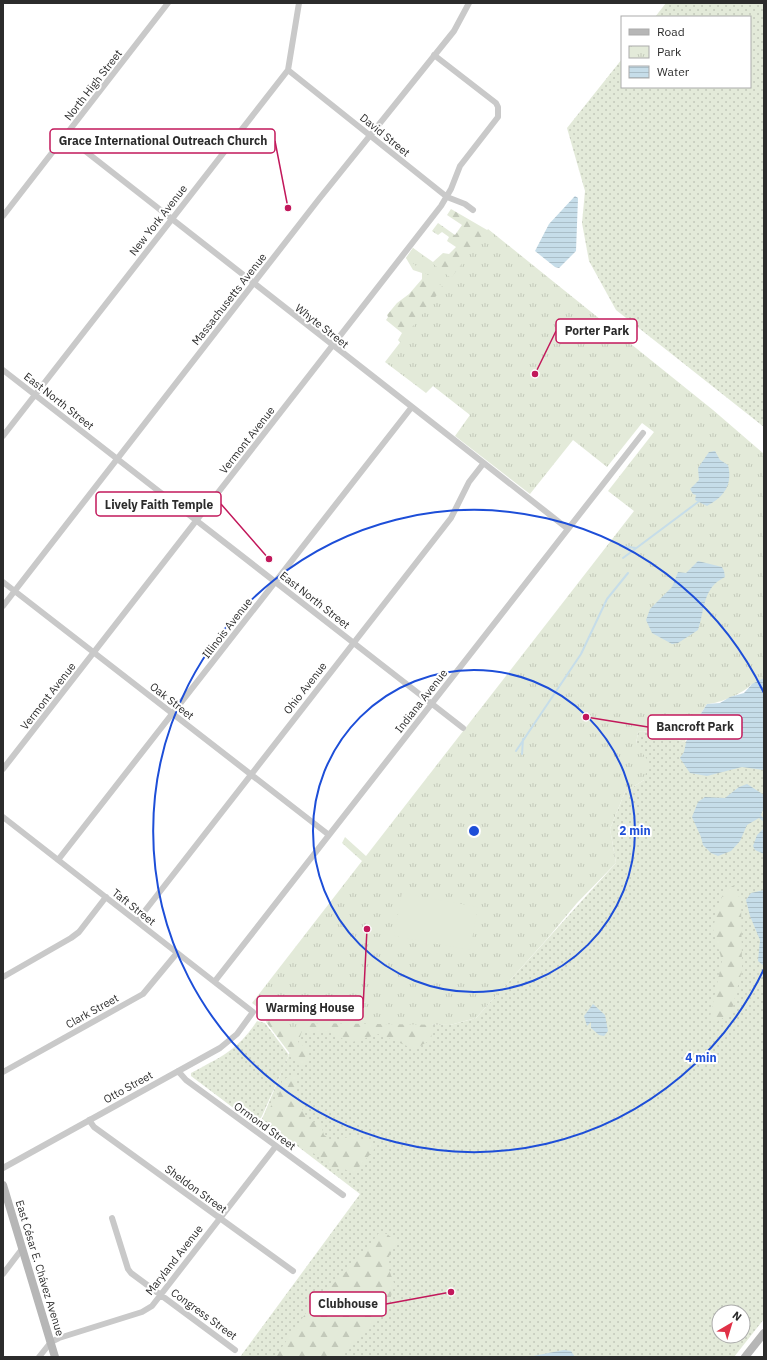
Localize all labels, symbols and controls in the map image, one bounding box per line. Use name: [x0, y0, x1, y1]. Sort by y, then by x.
legend: [621, 16, 751, 88]
text: Road: [657, 24, 685, 39]
text: Park: [657, 44, 682, 59]
street label: North High Street: [61, 47, 125, 123]
text: Water: [657, 64, 690, 79]
street label: David Street: [357, 111, 413, 160]
callout: Grace International Outreach Church: [50, 129, 275, 153]
text: Grace International Outreach Church: [59, 133, 267, 148]
street label: New York Avenue: [126, 182, 190, 258]
street label: Massachusetts Avenue: [189, 250, 269, 348]
street label: Whyte Street: [292, 301, 352, 351]
callout: Porter Park: [556, 319, 637, 343]
text: Porter Park: [565, 323, 629, 338]
street label: East North Street: [21, 369, 97, 433]
street label: Vermont Avenue: [216, 404, 278, 476]
callout: Lively Faith Temple: [96, 492, 221, 516]
text: Lively Faith Temple: [105, 497, 213, 512]
street label: East North Street: [277, 568, 353, 632]
street label: Illinois Avenue: [199, 595, 255, 661]
street label: Ohio Avenue: [280, 659, 330, 717]
street label: Vermont Avenue: [17, 660, 79, 732]
street label: Indiana Avenue: [392, 666, 450, 736]
street label: Oak Street: [147, 679, 197, 723]
callout: Bancroft Park: [648, 715, 742, 739]
text: Bancroft Park: [656, 719, 734, 734]
text: 2 min: [619, 823, 651, 838]
centre of rings: [467, 824, 481, 838]
street label: Taft Street: [109, 886, 159, 928]
street label: Clark Street: [63, 991, 121, 1031]
callout: Warming House: [257, 996, 363, 1020]
text: Warming House: [265, 1000, 355, 1015]
text: 4 min: [685, 1050, 717, 1065]
street label: Otto Street: [101, 1068, 155, 1106]
street label: Ormond Street: [231, 1099, 299, 1153]
street label: Sheldon Street: [162, 1162, 230, 1216]
street label: East César E. Chávez Avenue: [13, 1198, 67, 1338]
street label: Maryland Avenue: [142, 1222, 206, 1298]
street label: Congress Street: [168, 1285, 240, 1343]
callout: Clubhouse: [310, 1292, 386, 1316]
text: Clubhouse: [318, 1296, 378, 1311]
north arrow: [711, 1304, 751, 1344]
text: N: [730, 1308, 745, 1324]

